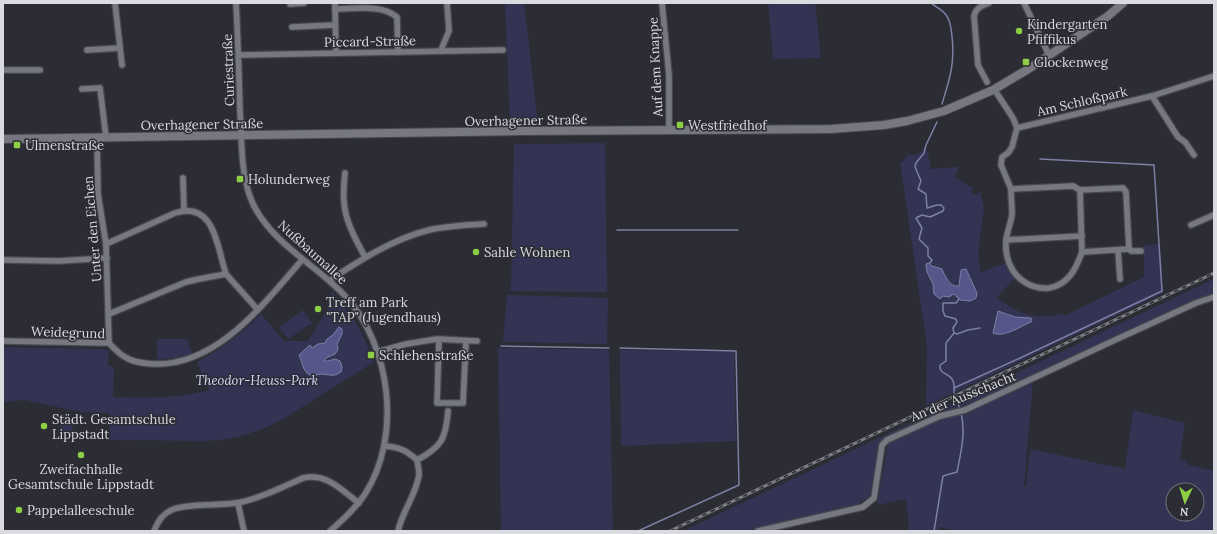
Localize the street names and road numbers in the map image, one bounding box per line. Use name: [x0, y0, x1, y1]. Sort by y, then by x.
street label: Auf dem Knappe: [644, 17, 667, 118]
street label: Piccard-Straße: [324, 32, 416, 51]
street label: Curiestraße: [219, 34, 238, 106]
street label: Am Schloßpark: [1034, 83, 1129, 120]
street label: Overhagener Straße: [465, 111, 587, 130]
street label: Overhagener Straße: [141, 115, 263, 134]
street label: Unter den Eichen: [79, 175, 106, 283]
street label: Nußbaumallee: [274, 217, 351, 288]
street label: Weidegrund: [31, 323, 106, 342]
street label: An der Ausschacht: [907, 368, 1018, 426]

